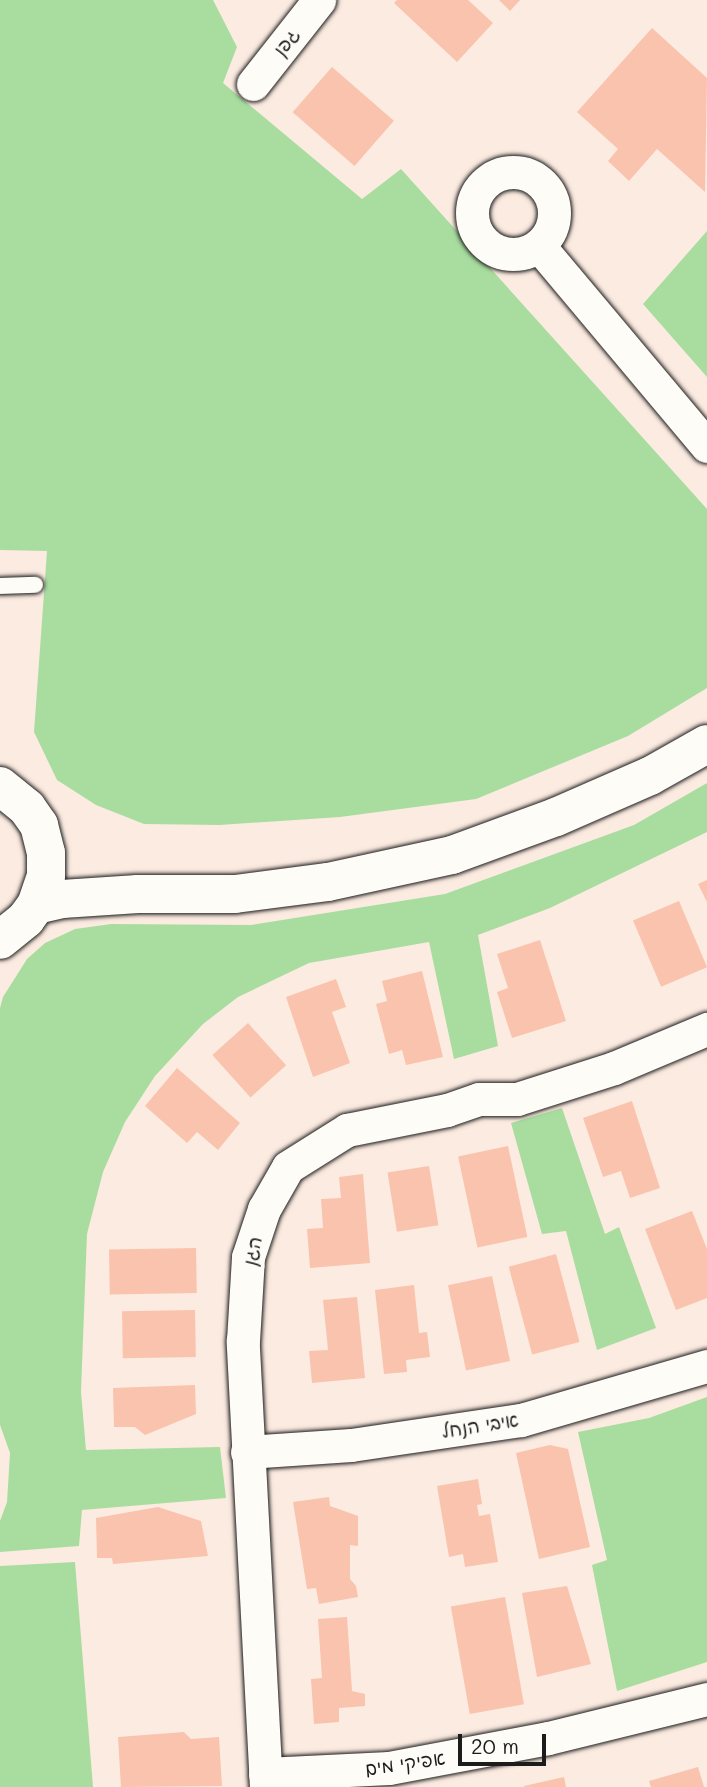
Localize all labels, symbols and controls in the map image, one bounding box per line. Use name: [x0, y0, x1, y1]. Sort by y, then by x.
street label: גפן: [268, 24, 304, 60]
street label: הגן: [238, 1234, 266, 1268]
street label: איבי הנחל: [440, 1408, 520, 1442]
scale bar: [462, 1720, 550, 1764]
text: 20 m: [471, 1732, 519, 1759]
street label: אפיקי מים: [363, 1746, 447, 1780]

